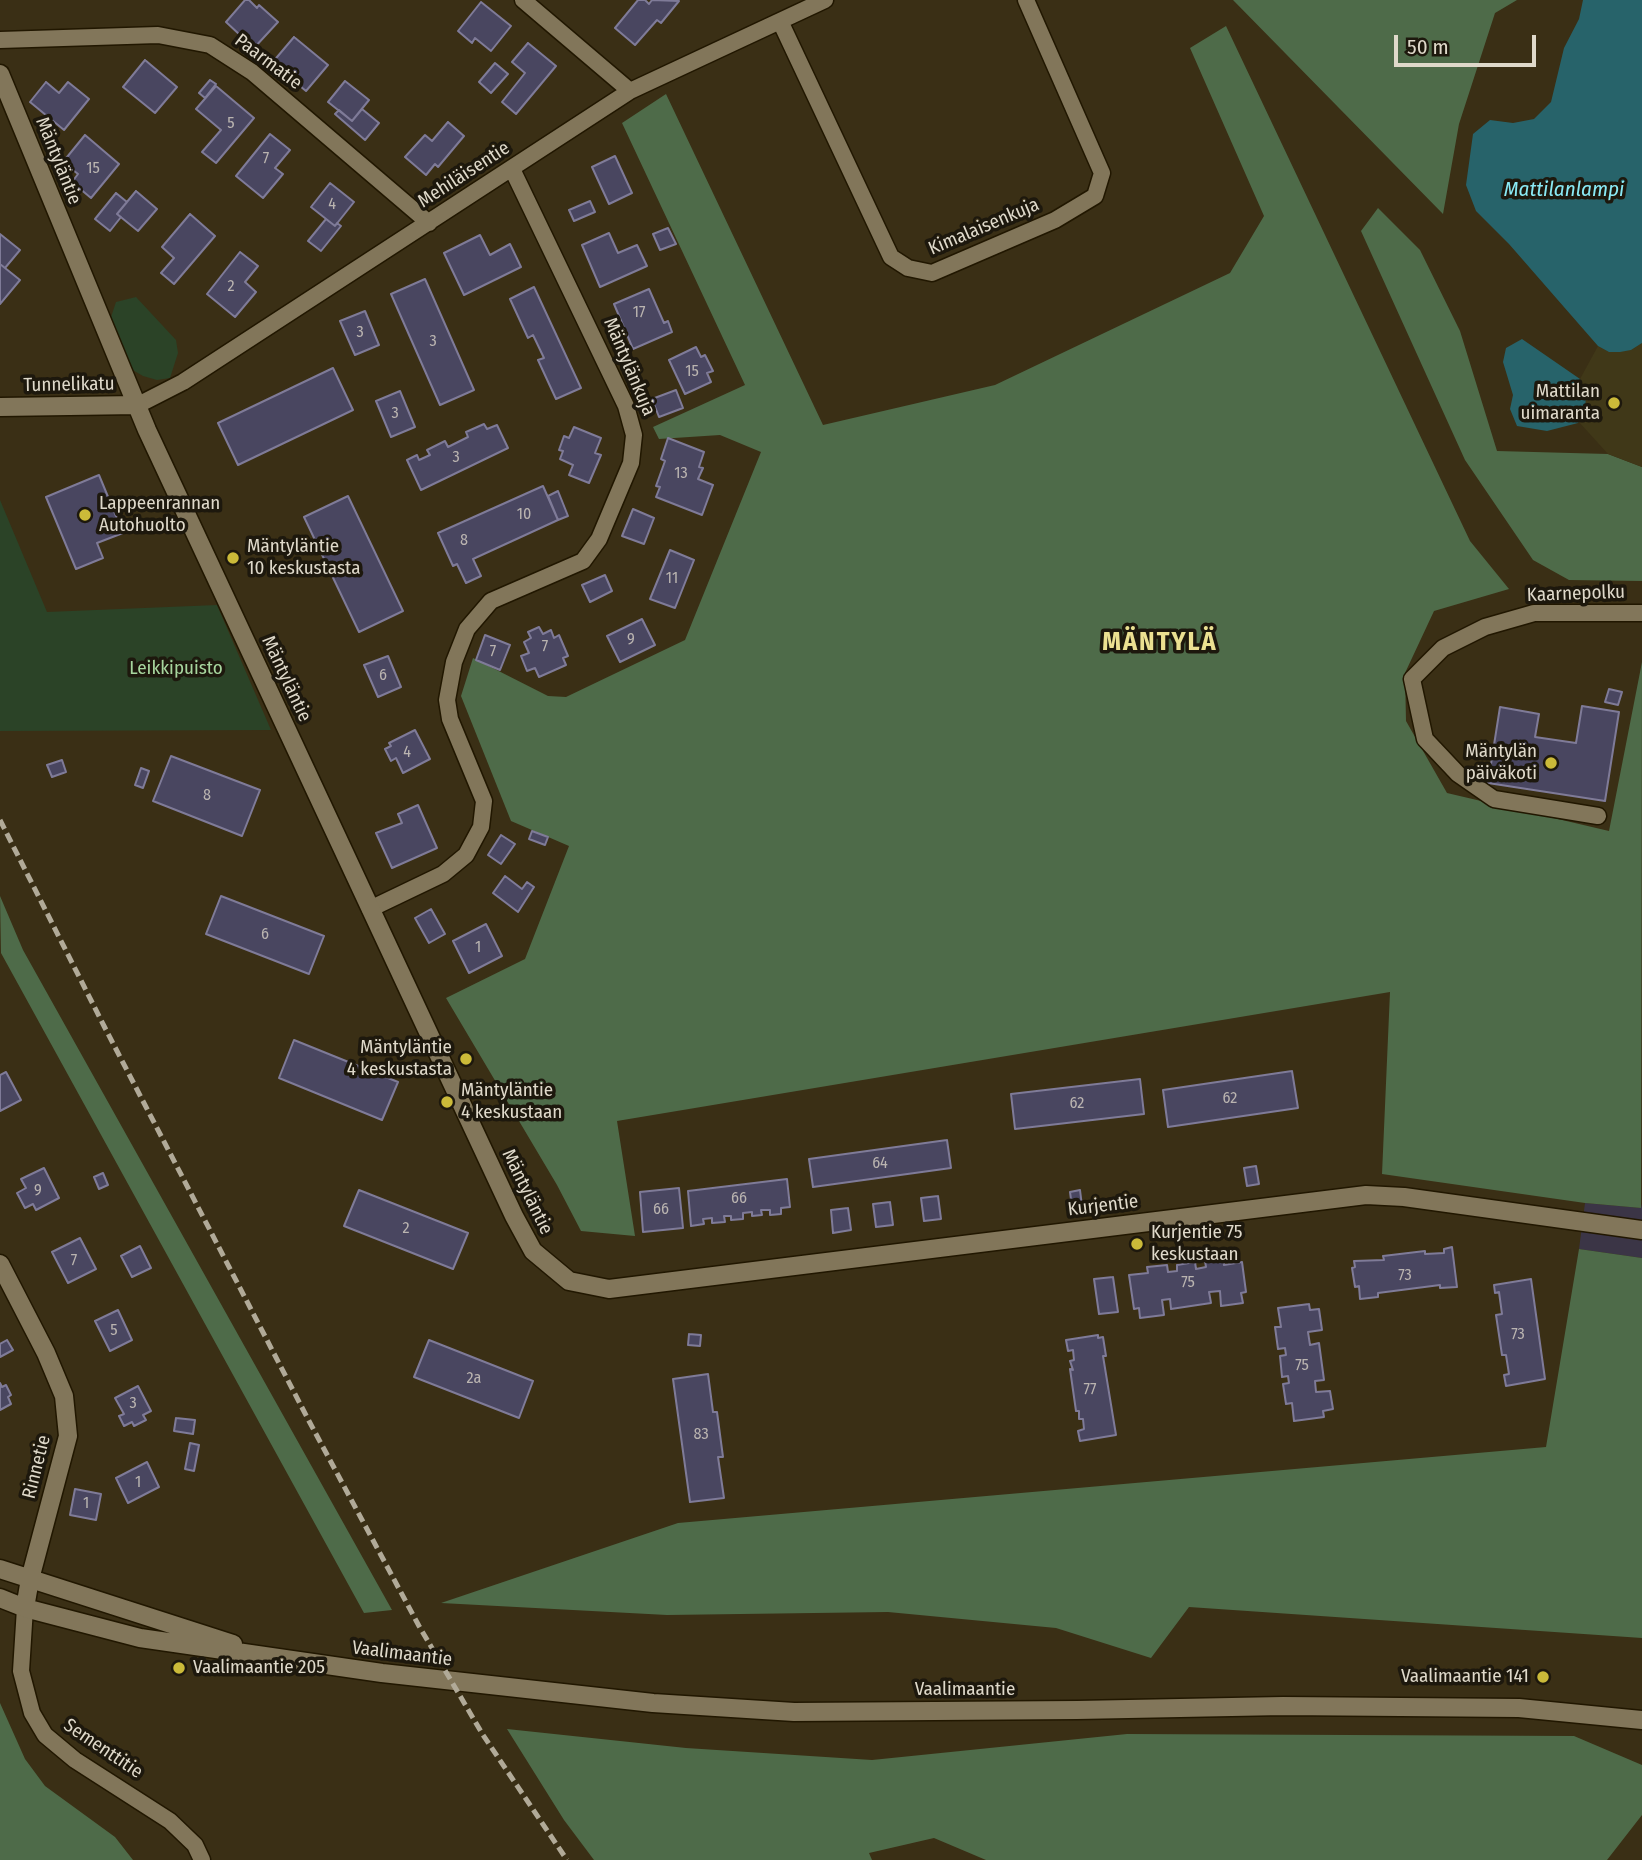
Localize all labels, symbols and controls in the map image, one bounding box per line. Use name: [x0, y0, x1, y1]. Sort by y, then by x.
scale bar: [1397, 21, 1539, 65]
street label: Paarmatie: [230, 29, 306, 95]
text: 50 m: [1407, 34, 1449, 60]
street label: Mäntyläntie: [30, 114, 86, 208]
house number: 5: [227, 114, 235, 134]
street label: Mehiläisentie: [414, 137, 514, 213]
house number: 7: [263, 149, 269, 169]
house number: 15: [86, 159, 100, 179]
water label: Mattilanlampi: [1504, 177, 1624, 203]
street label: Kimalaisenkuja: [925, 193, 1043, 261]
house number: 4: [328, 195, 336, 215]
house number: 2: [227, 277, 235, 297]
house number: 17: [633, 303, 645, 323]
street label: Mäntylänkuja: [598, 314, 660, 420]
house number: 3: [356, 323, 364, 343]
house number: 3: [429, 332, 437, 352]
house number: 15: [685, 362, 699, 382]
street label: Tunnelikatu: [23, 373, 115, 397]
place label: Mattilan uimaranta: [1521, 381, 1600, 425]
marker: Mattilan uimaranta: [1606, 395, 1622, 411]
house number: 3: [391, 404, 399, 424]
house number: 3: [452, 448, 460, 468]
house number: 13: [674, 464, 688, 484]
place label: Lappeenrannan Autohuolto: [99, 493, 220, 537]
house number: 10: [517, 505, 531, 525]
marker: Lappeenrannan Autohuolto: [77, 507, 93, 523]
house number: 8: [460, 531, 468, 551]
place label: Mäntyläntie 10 keskustasta: [247, 536, 360, 580]
marker: Mäntyläntie 10 keskustasta: [225, 550, 241, 566]
house number: 11: [666, 569, 678, 589]
street label: Kaarnepolku: [1527, 581, 1625, 607]
district label: MÄNTYLÄ: [1103, 627, 1217, 659]
house number: 9: [627, 630, 635, 650]
street label: Mäntyläntie: [256, 632, 316, 726]
house number: 7: [542, 637, 548, 657]
house number: 7: [490, 642, 496, 662]
park label: Leikkipuisto: [129, 658, 223, 680]
house number: 6: [379, 666, 387, 686]
place label: Mäntylän päiväkoti: [1465, 741, 1537, 785]
house number: 4: [403, 743, 411, 763]
marker: Mäntylän päiväkoti: [1543, 755, 1559, 771]
house number: 8: [203, 786, 211, 806]
house number: 6: [261, 925, 269, 945]
house number: 1: [475, 938, 481, 958]
place label: Mäntyläntie 4 keskustasta: [347, 1037, 452, 1081]
marker: Mäntyläntie 4 keskustasta: [458, 1051, 474, 1067]
place label: Mäntyläntie 4 keskustaan: [461, 1080, 562, 1124]
house number: 62: [1223, 1089, 1237, 1109]
marker: Mäntyläntie 4 keskustaan: [439, 1094, 455, 1110]
house number: 62: [1070, 1094, 1084, 1114]
street label: Mäntyläntie: [497, 1146, 557, 1238]
house number: 64: [872, 1154, 888, 1174]
house number: 9: [34, 1181, 42, 1201]
house number: 66: [731, 1189, 747, 1209]
street label: Kurjentie: [1066, 1190, 1140, 1222]
house number: 66: [653, 1200, 669, 1220]
house number: 2: [402, 1219, 410, 1239]
place label: Kurjentie 75 keskustaan: [1151, 1222, 1242, 1266]
marker: Kurjentie 75 keskustaan: [1129, 1236, 1145, 1252]
house number: 7: [71, 1251, 77, 1271]
house number: 73: [1398, 1266, 1412, 1286]
house number: 75: [1181, 1273, 1195, 1293]
house number: 5: [110, 1321, 118, 1341]
house number: 73: [1511, 1325, 1525, 1345]
house number: 75: [1295, 1356, 1309, 1376]
house number: 2a: [467, 1369, 481, 1389]
house number: 77: [1083, 1380, 1097, 1400]
house number: 3: [129, 1394, 137, 1414]
house number: 83: [693, 1425, 709, 1445]
street label: Rinnetie: [18, 1433, 56, 1501]
house number: 1: [135, 1473, 141, 1493]
house number: 1: [83, 1494, 89, 1514]
street label: Vaalimaantie: [351, 1637, 453, 1671]
place label: Vaalimaantie 205: [193, 1657, 325, 1679]
marker: Vaalimaantie 205: [171, 1660, 187, 1676]
place label: Vaalimaantie 141: [1401, 1666, 1529, 1688]
marker: Vaalimaantie 141: [1535, 1669, 1551, 1685]
street label: Vaalimaantie: [915, 1679, 1015, 1701]
street label: Sementtitie: [59, 1714, 147, 1784]

